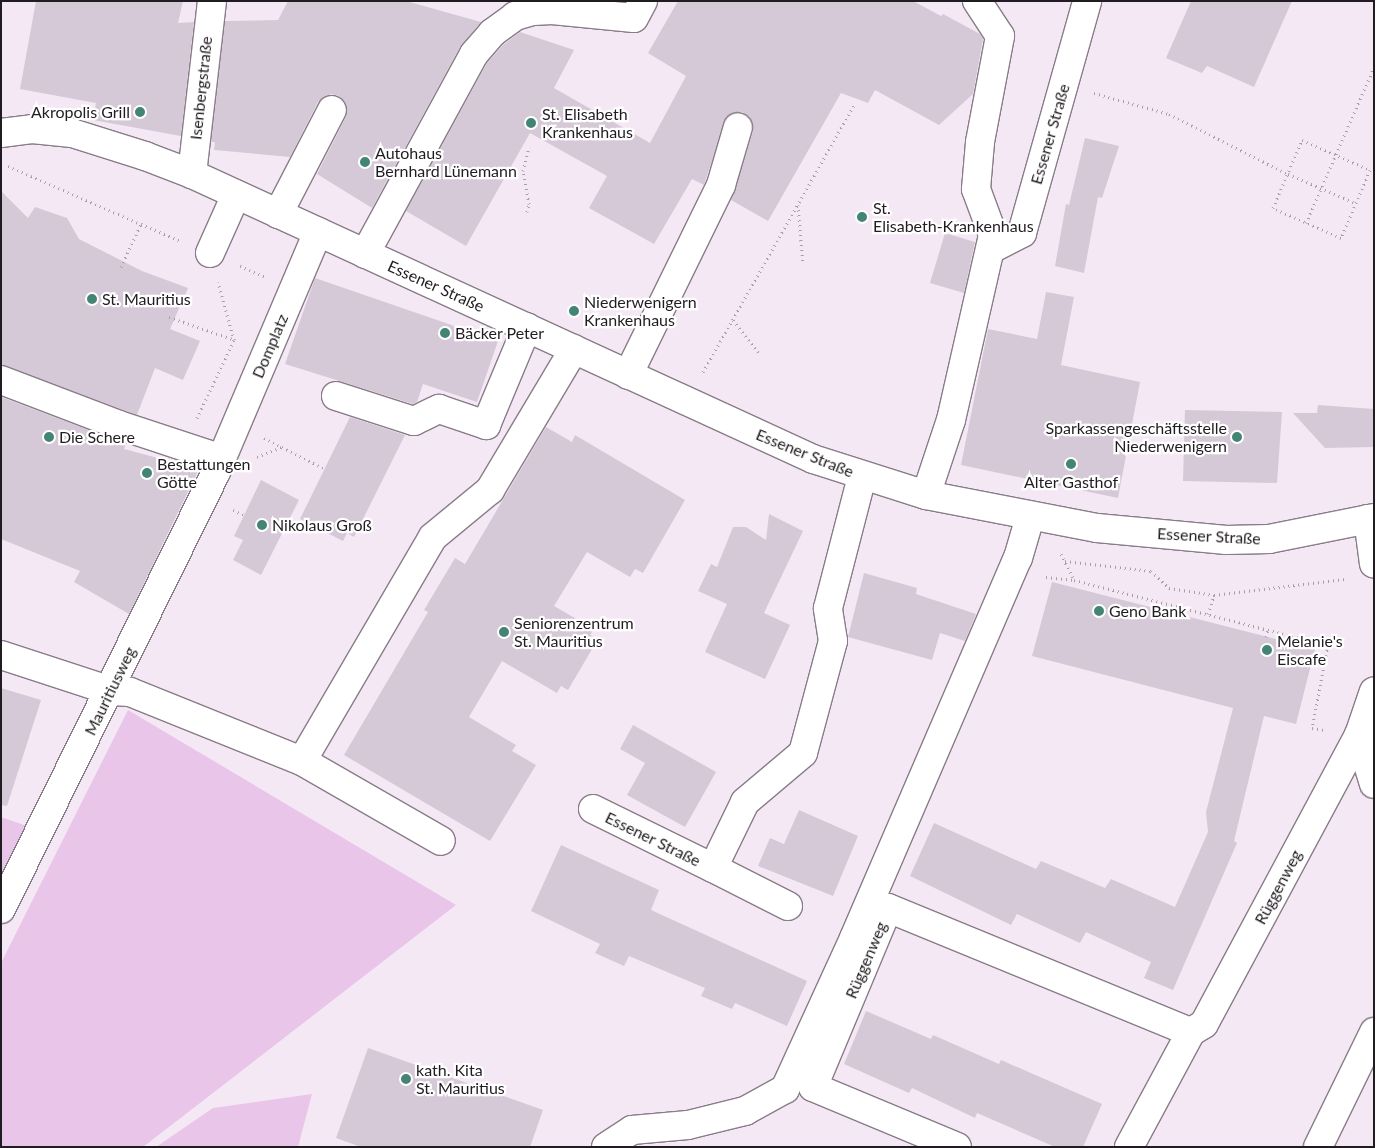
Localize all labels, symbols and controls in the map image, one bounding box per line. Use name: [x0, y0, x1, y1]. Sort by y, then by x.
street label: Isenbergstraße: [186, 35, 216, 141]
street label: Essener Straße: [1026, 81, 1074, 187]
place label: Akropolis Grill: [31, 102, 130, 122]
place label: St. Elisabeth Krankenhaus: [542, 104, 633, 142]
marker: Akropolis Grill: [134, 106, 146, 118]
marker: St. Elisabeth Krankenhaus: [524, 116, 538, 130]
place label: Autohaus Bernhard Lünemann: [375, 143, 517, 181]
marker: Autohaus Bernhard Lünemann: [359, 156, 371, 168]
place label: St. Elisabeth-Krankenhaus: [873, 198, 1034, 236]
marker: St. Elisabeth-Krankenhaus: [855, 210, 869, 224]
street label: Essener Straße: [385, 256, 487, 316]
place label: St. Mauritius: [102, 289, 191, 309]
place label: Niederwenigern Krankenhaus: [584, 292, 697, 330]
marker: St. Mauritius: [86, 293, 98, 305]
marker: Niederwenigern Krankenhaus: [568, 305, 580, 317]
street label: Domplatz: [248, 311, 292, 381]
place label: Bäcker Peter: [455, 323, 544, 343]
marker: Bäcker Peter: [439, 327, 451, 339]
place label: Sparkassengeschäftsstelle Niederwenigern: [1046, 418, 1227, 456]
street label: Essener Straße: [753, 425, 857, 481]
place label: Die Schere: [59, 427, 135, 447]
marker: Die Schere: [43, 431, 55, 443]
marker: Sparkassengeschäftsstelle Niederwenigern: [1231, 431, 1243, 443]
place label: Bestattungen Götte: [157, 454, 251, 492]
marker: Alter Gasthof: [1065, 458, 1077, 470]
marker: Bestattungen Götte: [141, 467, 153, 479]
place label: Alter Gasthof: [1024, 472, 1118, 492]
place label: Nikolaus Groß: [272, 515, 372, 535]
marker: Nikolaus Groß: [256, 519, 268, 531]
street label: Essener Straße: [1156, 524, 1262, 548]
place label: Geno Bank: [1109, 601, 1186, 621]
marker: Geno Bank: [1093, 605, 1105, 617]
place label: Seniorenzentrum St. Mauritius: [514, 613, 634, 651]
marker: Seniorenzentrum St. Mauritius: [498, 626, 510, 638]
place label: Melanie's Eiscafe: [1277, 631, 1343, 669]
street label: Mauritiusweg: [80, 644, 140, 738]
marker: Melanie's Eiscafe: [1261, 644, 1273, 656]
street label: Essener Straße: [602, 808, 704, 870]
street label: Rüggenweg: [1250, 846, 1306, 928]
street label: Rüggenweg: [841, 919, 891, 1001]
place label: kath. Kita St. Mauritius: [416, 1060, 505, 1098]
marker: kath. Kita St. Mauritius: [400, 1073, 412, 1085]

